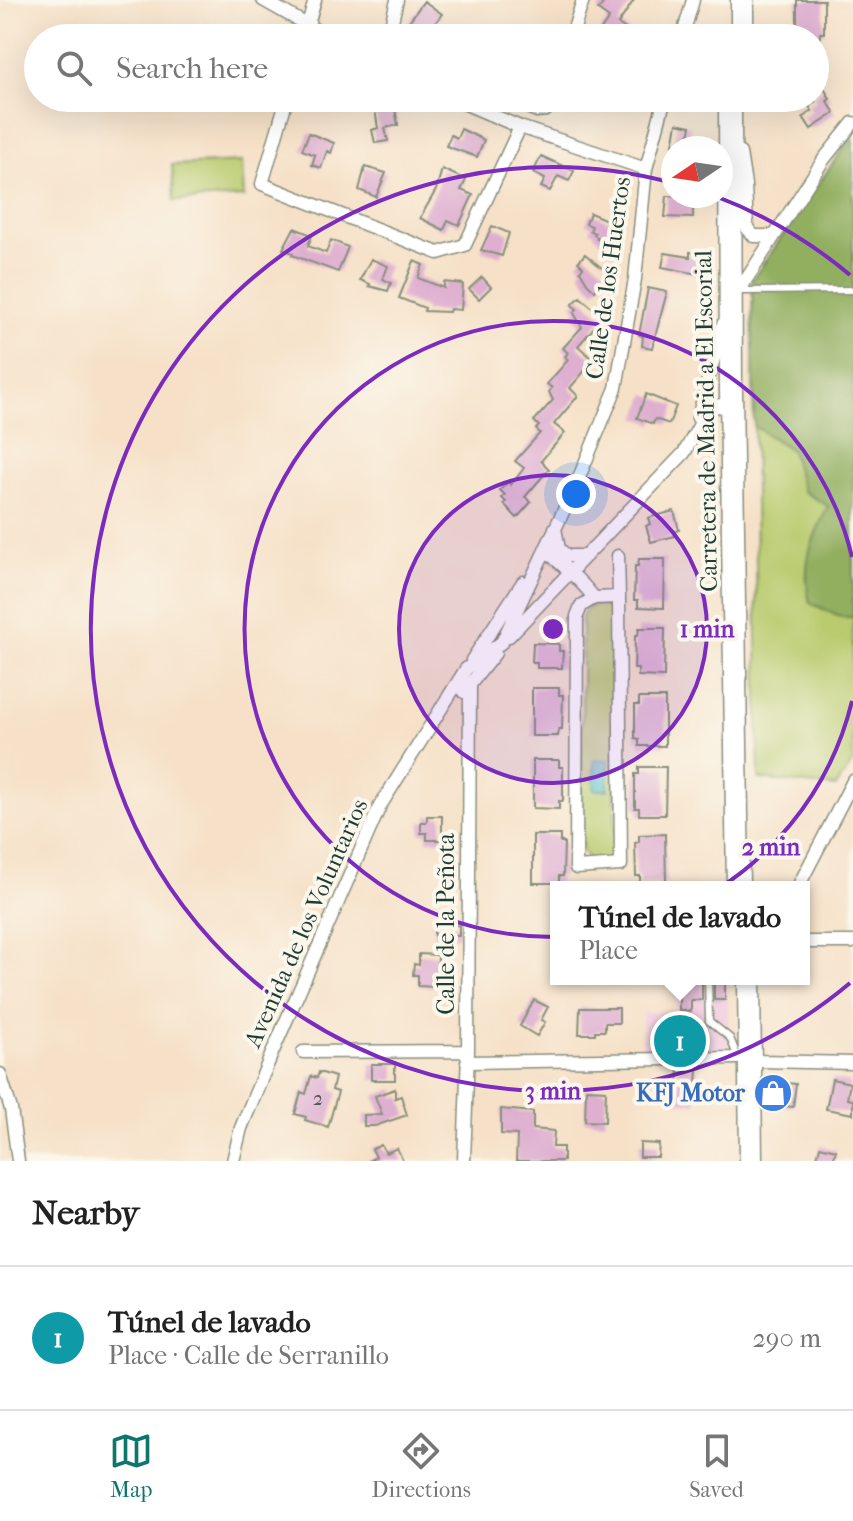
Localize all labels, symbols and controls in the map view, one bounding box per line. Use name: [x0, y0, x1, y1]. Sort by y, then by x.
search box: [24, 24, 829, 112]
icon: search: [52, 46, 96, 90]
text: Search here: [116, 51, 268, 86]
north arrow: [661, 136, 733, 208]
street label: Calle de los Huertos: [580, 175, 636, 381]
street label: Carretera de Madrid a El Escorial: [689, 250, 723, 592]
your location: [556, 474, 596, 514]
centre of rings: [539, 615, 567, 643]
text: 1 min: [680, 615, 735, 643]
street label: Avenida de los Voluntarios: [238, 794, 374, 1053]
street label: Calle de la Peñota: [432, 832, 460, 1015]
text: 2 min: [742, 833, 801, 861]
popup: [550, 881, 810, 985]
text: Túnel de lavado: [579, 900, 781, 935]
text: Place: [579, 935, 638, 966]
pin: 1: [654, 1011, 706, 1071]
shop icon: KFJ Motor: [752, 1072, 794, 1114]
text: 3 min: [525, 1077, 582, 1105]
place label: KFJ Motor: [636, 1079, 746, 1107]
house number: 2: [313, 1087, 323, 1110]
text: Nearby: [32, 1193, 139, 1233]
text: Túnel de lavado: [108, 1305, 311, 1340]
text: 1: [53, 1323, 63, 1354]
text: 290 m: [752, 1323, 821, 1354]
text: Place · Calle de Serranillo: [108, 1340, 389, 1371]
tab: Map: [109, 1429, 153, 1503]
tab: Directions: [372, 1429, 471, 1503]
tab: Saved: [689, 1429, 744, 1503]

